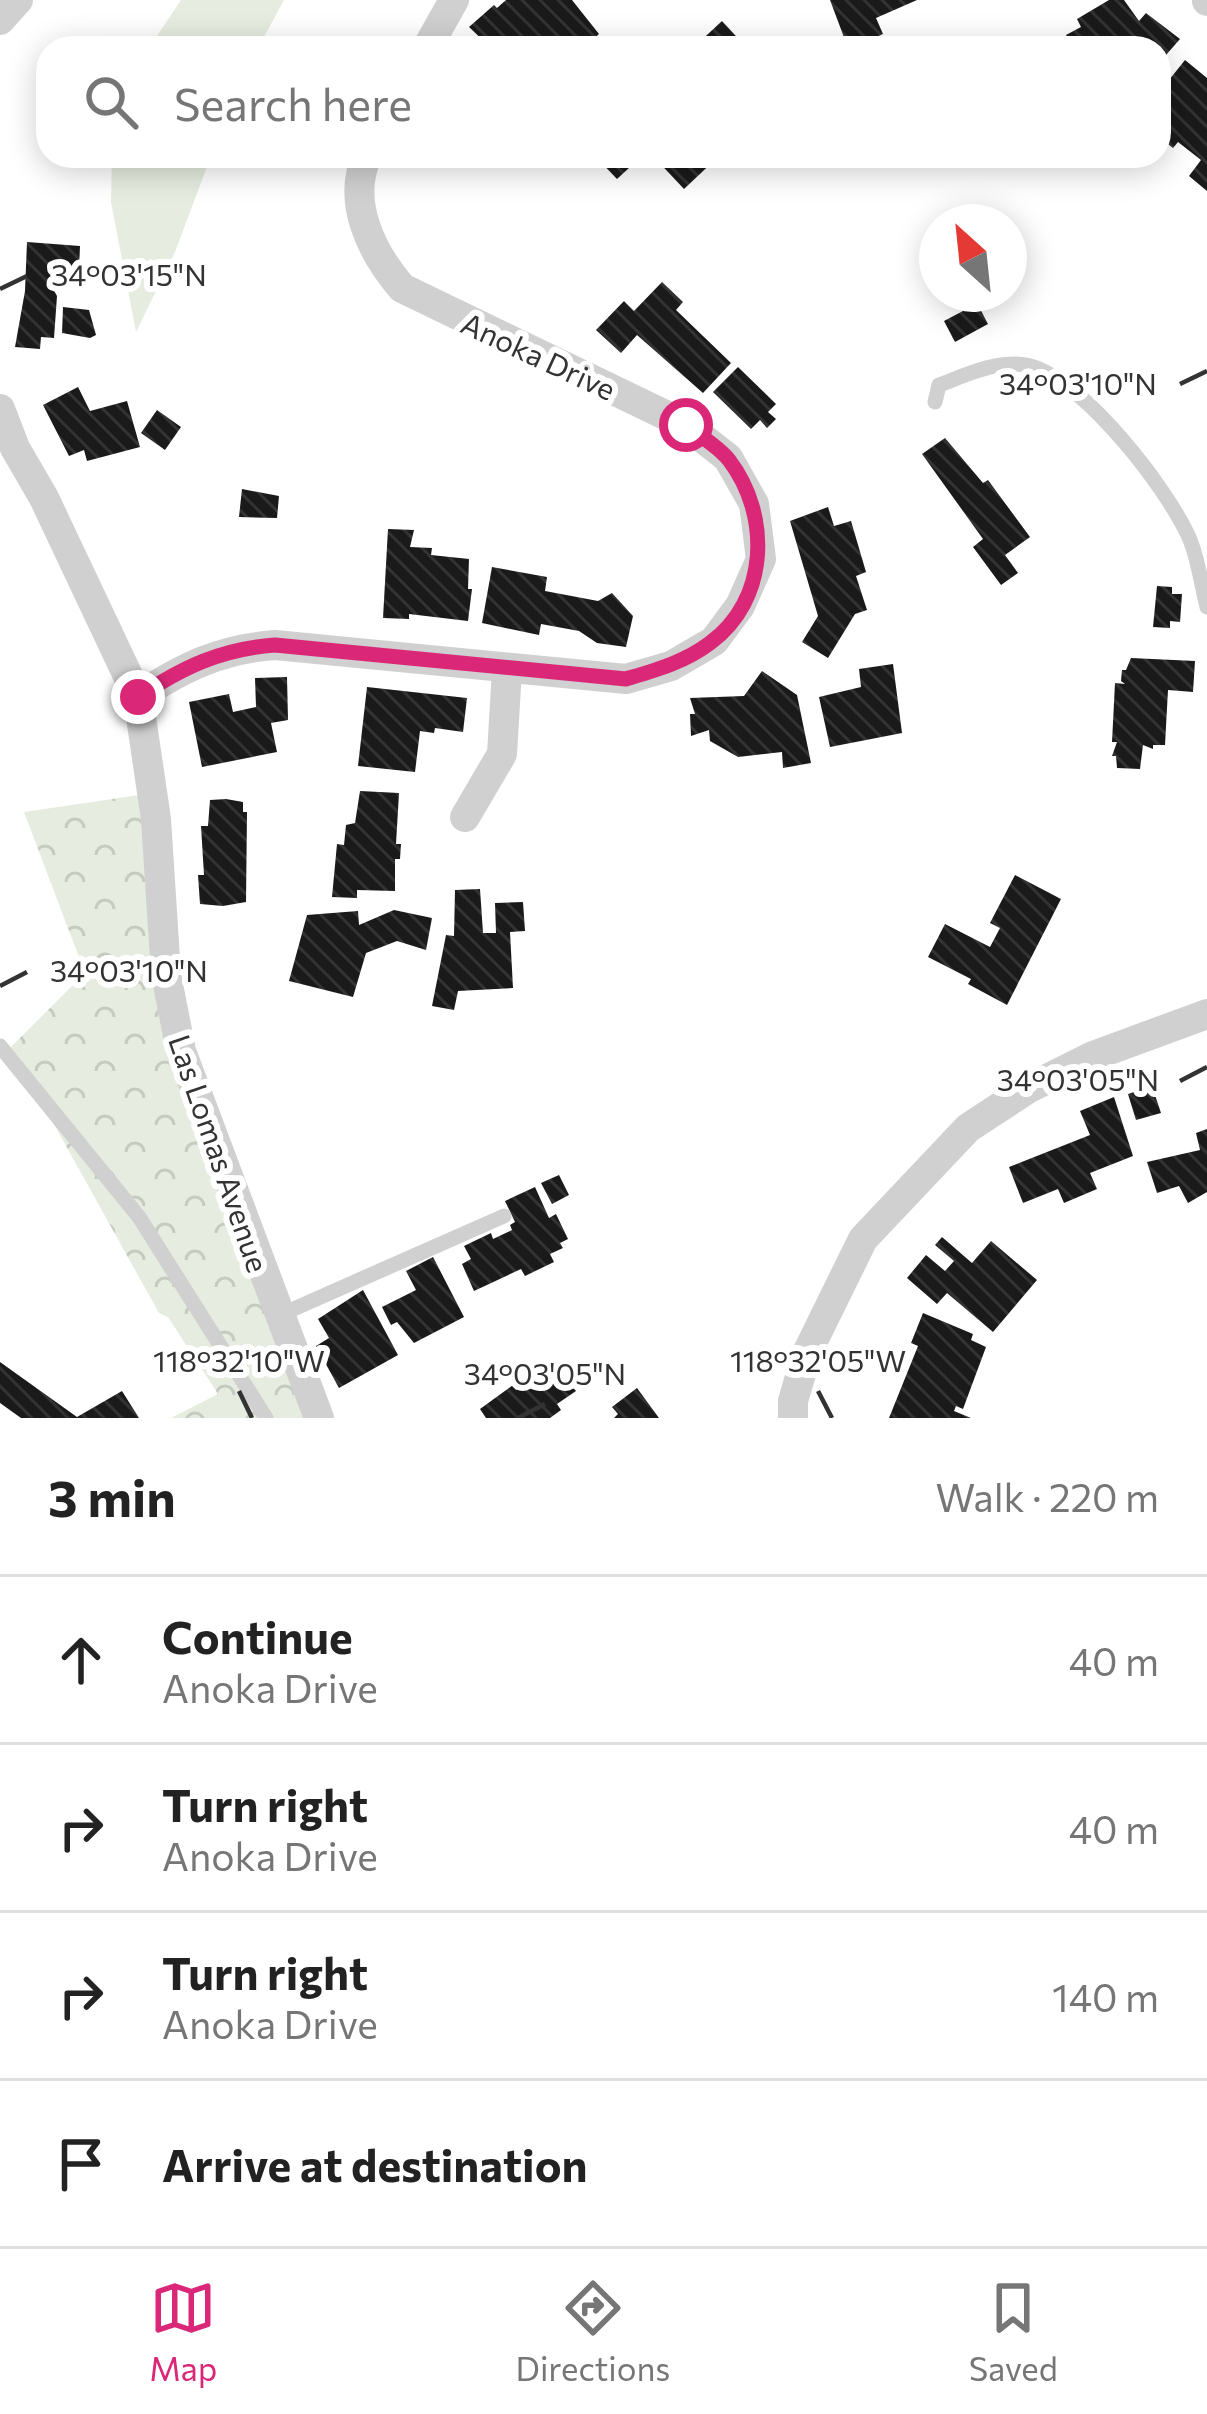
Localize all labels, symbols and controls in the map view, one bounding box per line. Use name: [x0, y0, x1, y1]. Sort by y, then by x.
search box: [36, 36, 1171, 168]
icon: search: [78, 69, 144, 135]
text: Search here: [174, 75, 412, 130]
north arrow: [919, 204, 1027, 312]
text: 34°03'15"N: [51, 255, 207, 292]
street label: Anoka Drive: [456, 303, 622, 407]
text: 34°03'10"N: [999, 364, 1157, 401]
route start: [659, 398, 713, 452]
route end: [111, 670, 165, 724]
text: 34°03'10"N: [50, 951, 208, 988]
street label: Las Lomas Avenue: [162, 1029, 278, 1277]
text: 34°03'05"N: [997, 1060, 1159, 1097]
text: 118°32'10"W: [153, 1341, 325, 1378]
text: 118°32'05"W: [730, 1341, 906, 1378]
text: 34°03'05"N: [464, 1354, 626, 1391]
text: 3 min: [48, 1465, 176, 1528]
text: Walk · 220 m: [936, 1472, 1159, 1520]
text: Continue: [162, 1608, 353, 1663]
icon: ahead: [48, 1627, 114, 1693]
text: 40 m: [1069, 1636, 1159, 1684]
text: Anoka Drive: [162, 1663, 378, 1711]
text: Turn right: [162, 1776, 368, 1831]
icon: right: [48, 1795, 114, 1861]
text: 40 m: [1069, 1804, 1159, 1852]
text: Anoka Drive: [162, 1831, 378, 1879]
text: Turn right: [162, 1944, 368, 1999]
icon: right: [48, 1963, 114, 2029]
text: 140 m: [1052, 1972, 1159, 2020]
text: Anoka Drive: [162, 1999, 378, 2047]
icon: arrive: [48, 2131, 114, 2197]
text: Arrive at destination: [162, 2136, 588, 2191]
tab: Map: [149, 2275, 217, 2388]
tab: Directions: [516, 2275, 670, 2388]
tab: Saved: [969, 2275, 1058, 2388]

